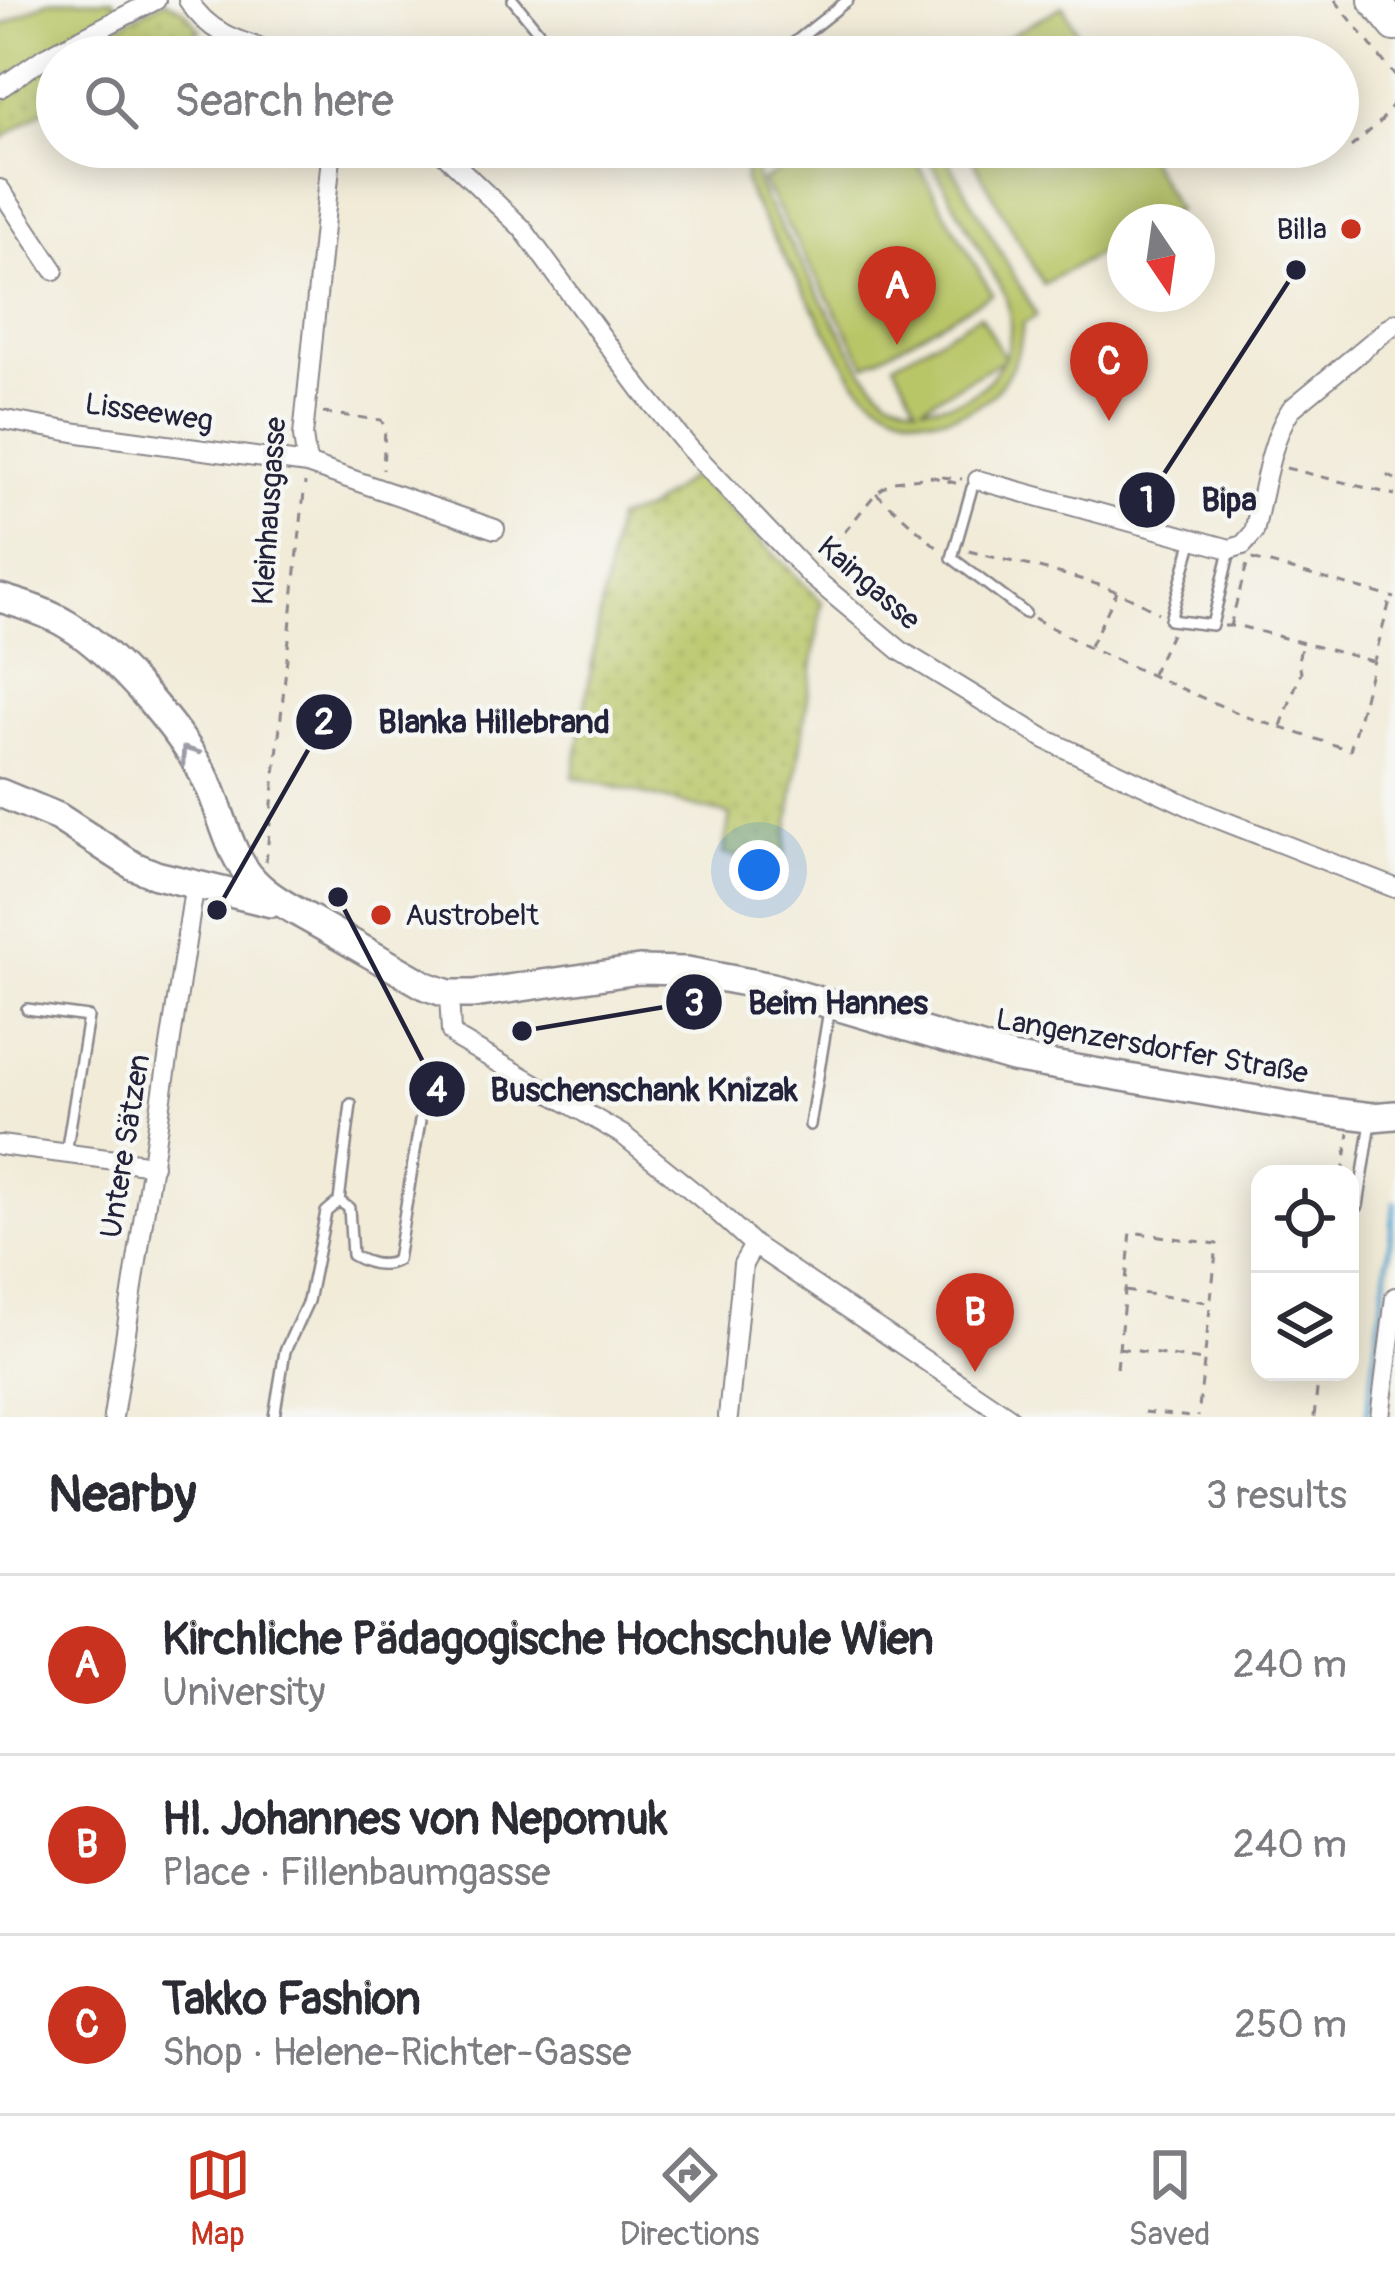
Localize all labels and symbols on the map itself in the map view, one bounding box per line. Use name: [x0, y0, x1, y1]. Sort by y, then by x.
north arrow: [1107, 204, 1215, 312]
place label: Billa: [1276, 211, 1327, 248]
marker: Billa: [1338, 216, 1364, 242]
pin: A: [858, 246, 936, 345]
pin: C: [1070, 322, 1148, 421]
street label: Lisseeweg: [83, 385, 215, 440]
street label: Kleinhausgasse: [244, 415, 295, 606]
callout: Bipa: [1117, 465, 1281, 534]
text: 1: [1140, 478, 1154, 523]
text: Bipa: [1201, 480, 1257, 521]
street label: Kaingasse: [809, 529, 928, 638]
callout: Blanka Hillebrand: [294, 687, 634, 756]
text: 2: [314, 700, 334, 745]
text: Blanka Hillebrand: [378, 702, 610, 743]
one-way arrow: [180, 745, 202, 767]
your location: [729, 840, 789, 900]
place label: Austrobelt: [405, 897, 540, 934]
marker: Austrobelt: [368, 902, 394, 928]
callout: Beim Hannes: [664, 967, 952, 1036]
text: 3: [684, 981, 704, 1026]
text: Beim Hannes: [748, 983, 928, 1024]
street label: Langenzersdorfer Straße: [993, 1001, 1311, 1092]
street label: Untere Sätzen: [93, 1052, 158, 1241]
callout: Buschenschank Knizak: [407, 1055, 822, 1124]
text: 4: [427, 1068, 448, 1113]
text: Buschenschank Knizak: [490, 1070, 798, 1111]
pin: B: [936, 1273, 1014, 1372]

